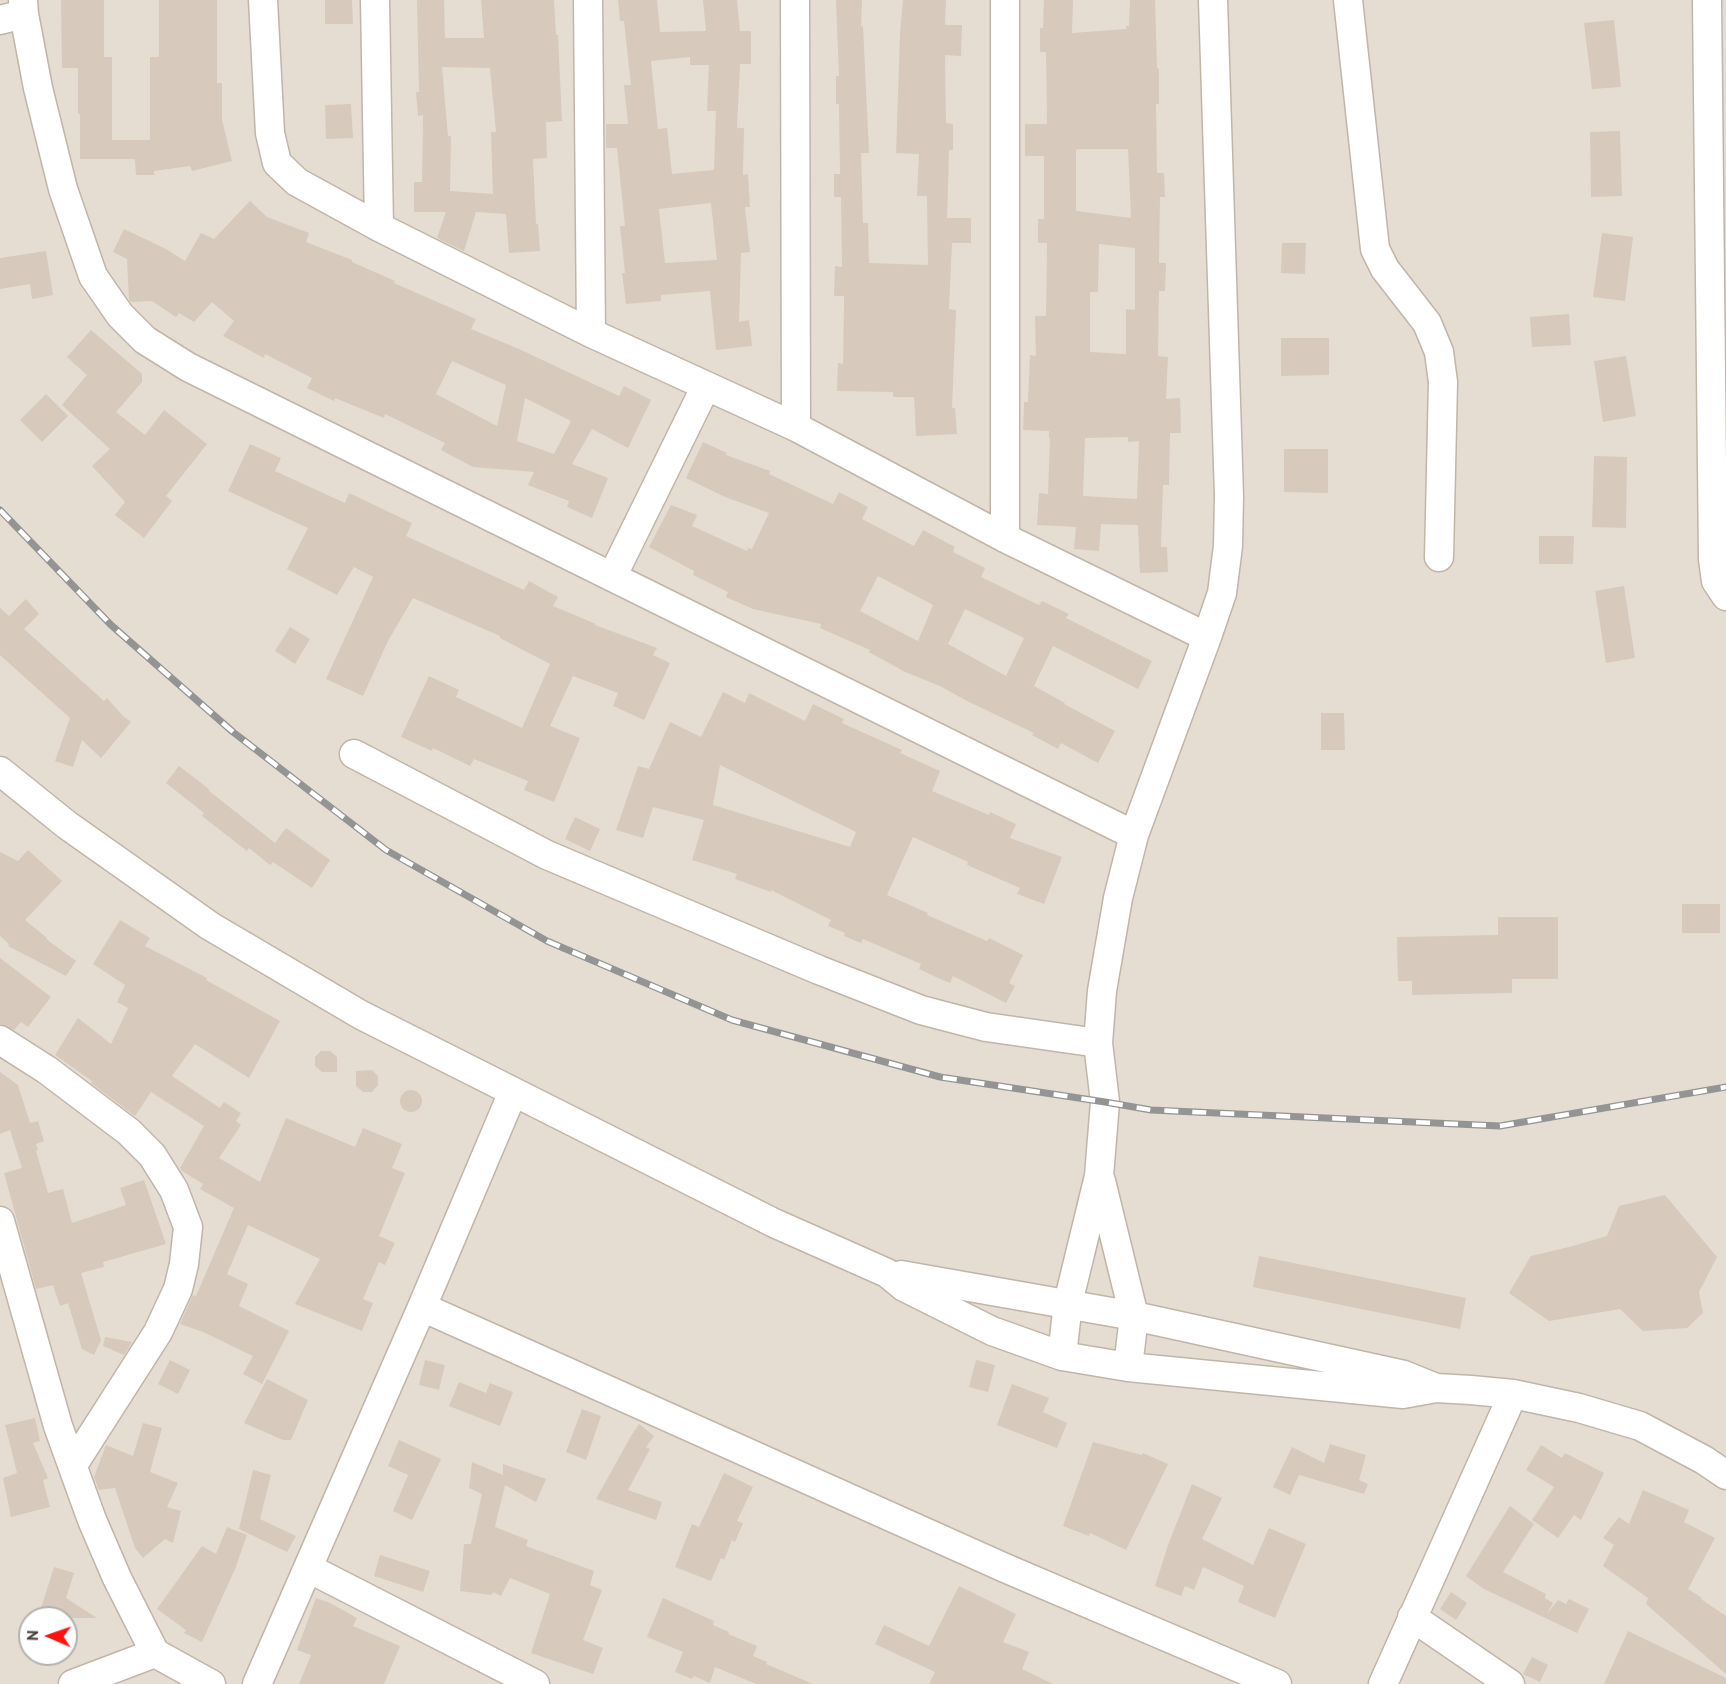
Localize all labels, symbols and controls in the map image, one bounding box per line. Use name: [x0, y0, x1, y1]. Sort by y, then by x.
north arrow: [18, 1606, 78, 1666]
text: N: [22, 1630, 42, 1641]

